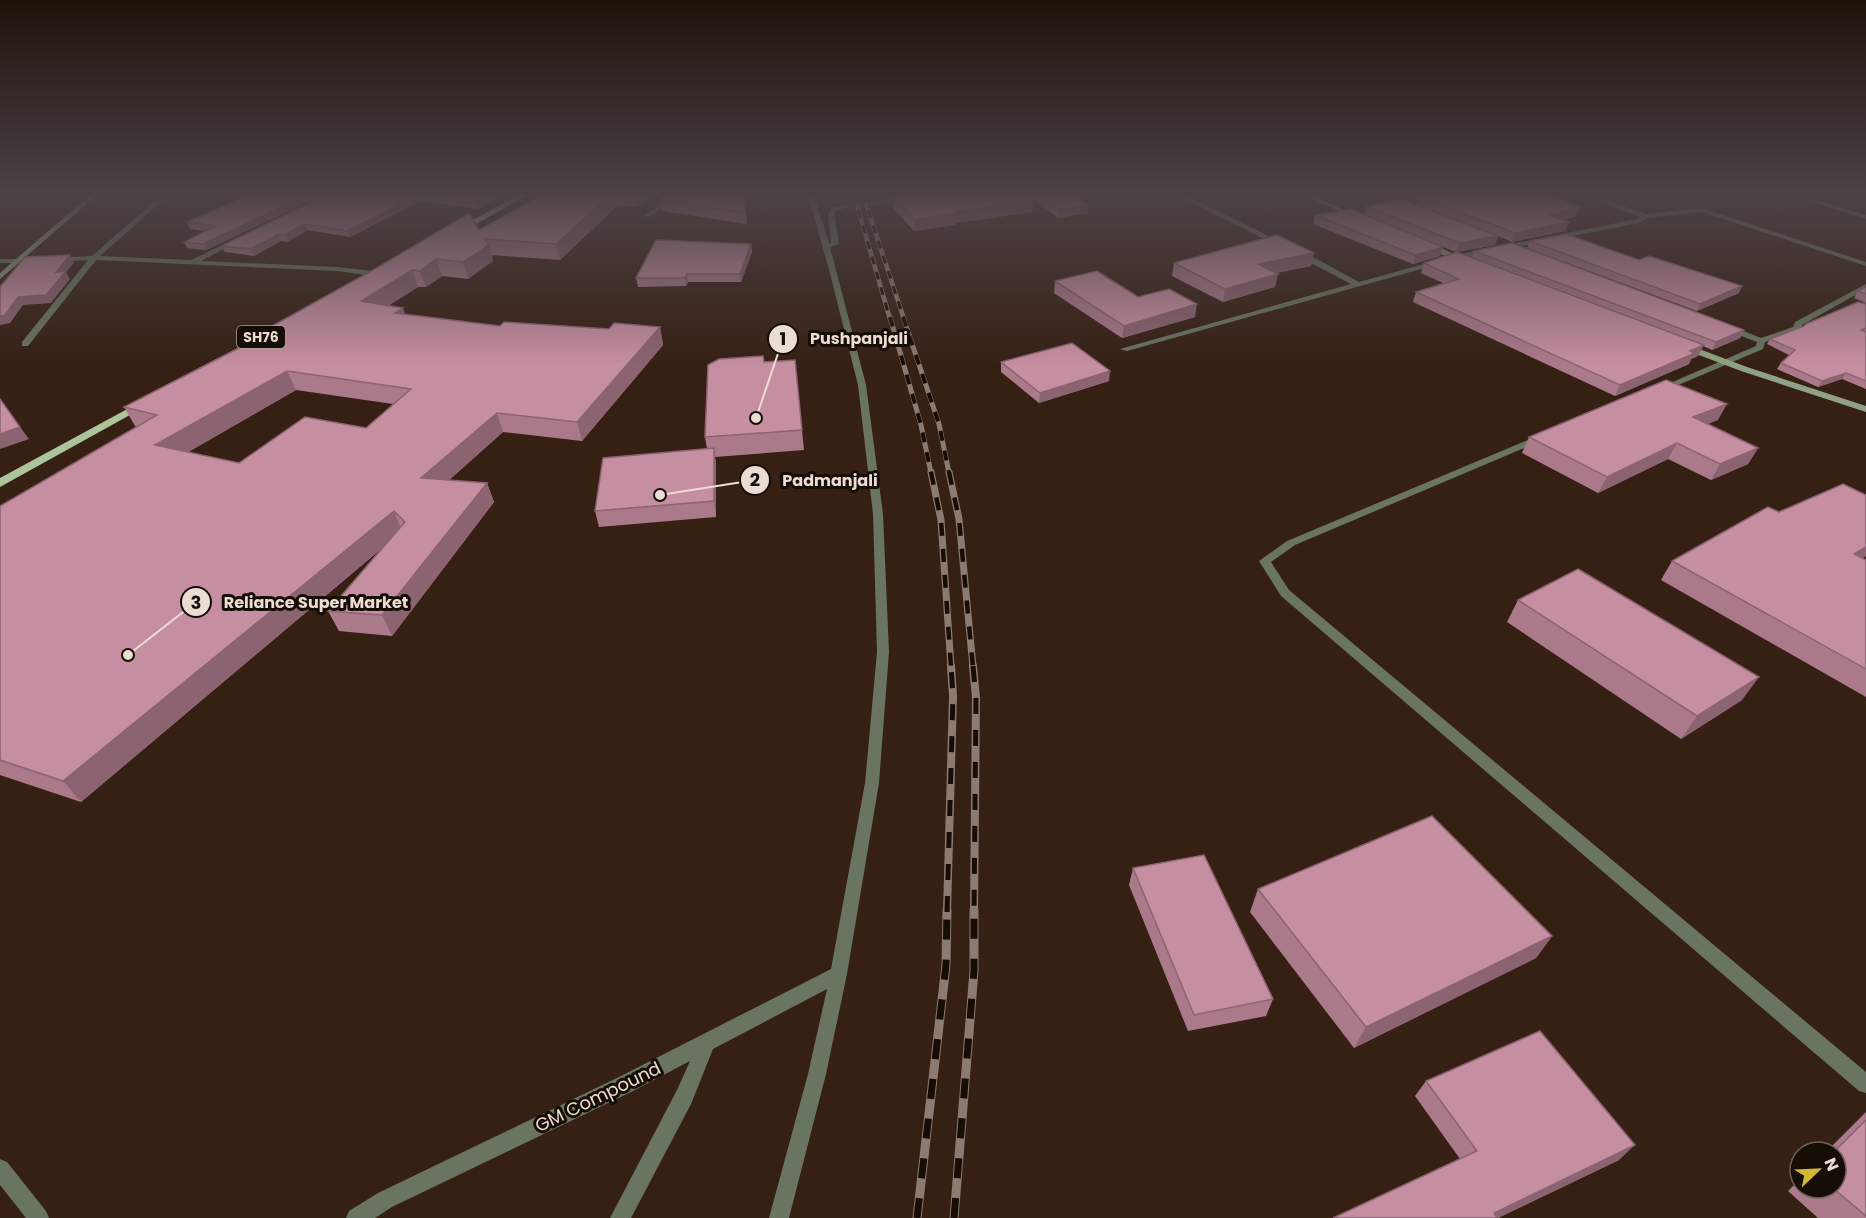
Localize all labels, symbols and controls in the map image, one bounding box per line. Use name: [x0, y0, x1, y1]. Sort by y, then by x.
callout: Pushpanjali: [768, 322, 920, 356]
road number: SH76: [237, 326, 285, 348]
text: 1: [780, 326, 786, 351]
text: Pushpanjali: [810, 327, 908, 350]
callout: Padmanjali: [740, 463, 890, 497]
text: 2: [750, 467, 760, 492]
text: Padmanjali: [782, 469, 878, 492]
callout: Reliance Super Market: [181, 585, 420, 619]
text: 3: [191, 590, 201, 615]
text: Reliance Super Market: [224, 591, 408, 614]
street label: GM Compound: [531, 1055, 665, 1138]
north arrow: [1788, 1140, 1848, 1200]
text: N: [1818, 1154, 1844, 1174]

